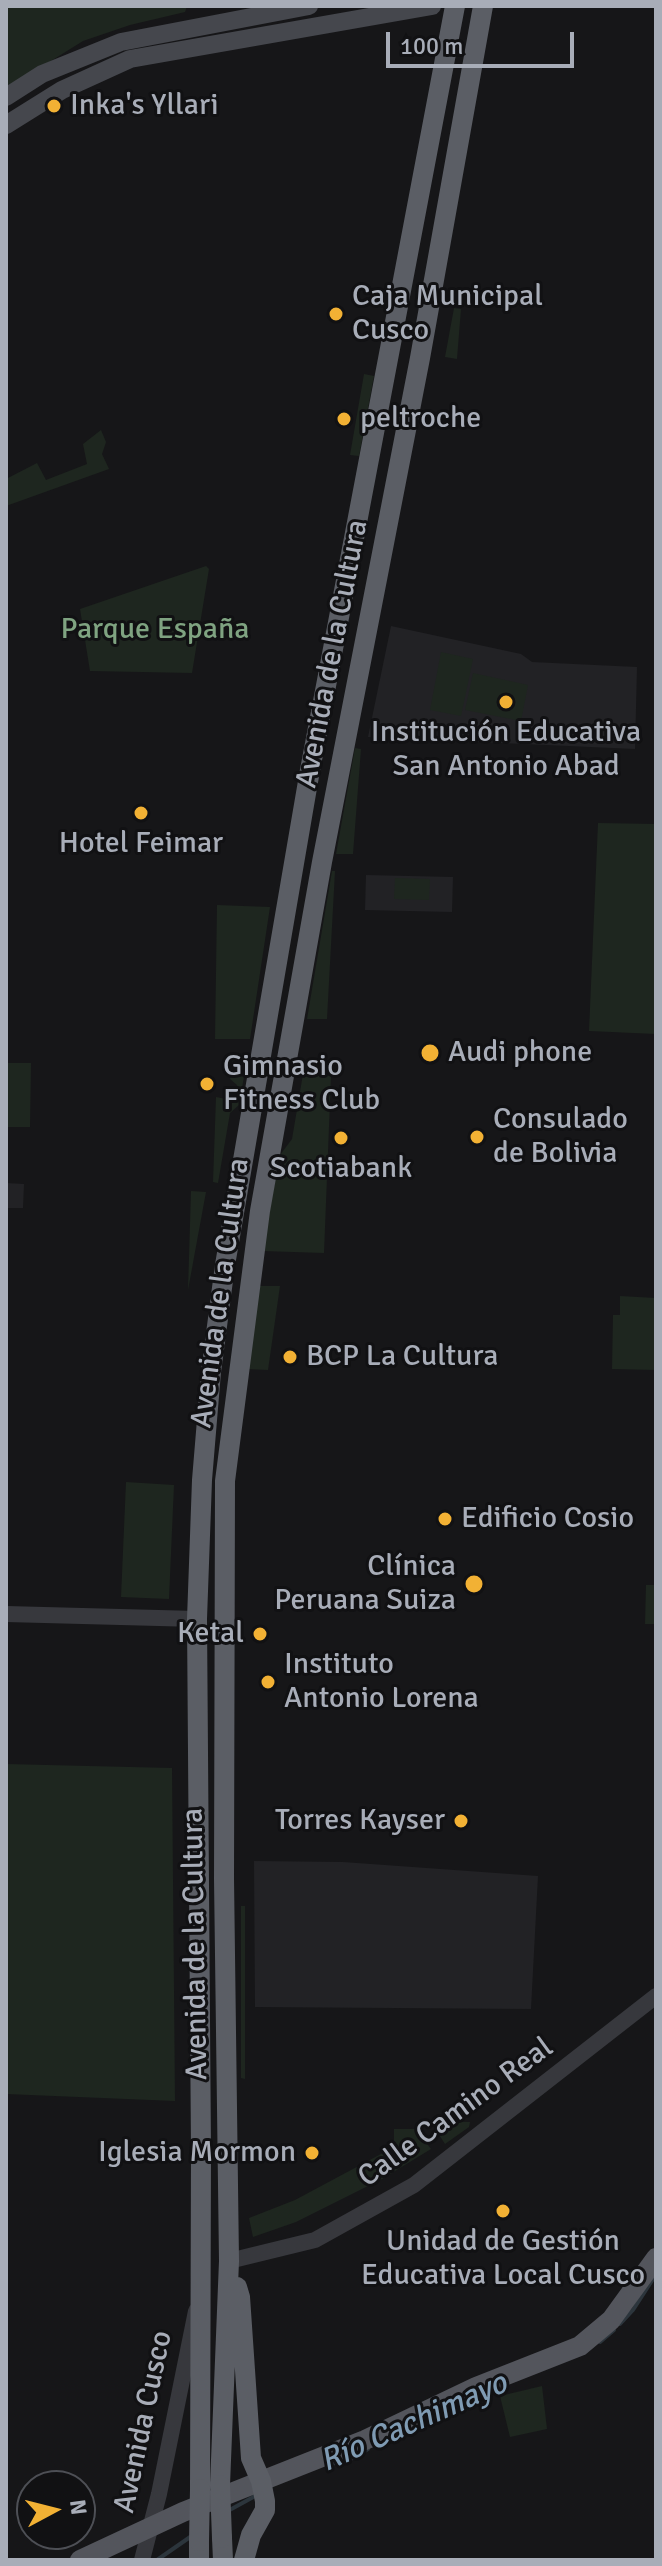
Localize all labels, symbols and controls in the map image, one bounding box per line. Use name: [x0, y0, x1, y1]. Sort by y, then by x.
scale bar: [390, 16, 578, 66]
text: 100 m: [400, 31, 463, 61]
place label: Inka's Yllari: [70, 88, 219, 124]
marker: Inka's Yllari: [45, 97, 63, 115]
place label: Caja Municipal Cusco: [352, 279, 543, 350]
marker: Caja Municipal Cusco: [327, 305, 345, 323]
place label: peltroche: [360, 401, 481, 437]
marker: peltroche: [335, 410, 353, 428]
street label: Avenida de la Cultura: [289, 517, 377, 791]
park label: Parque España: [61, 612, 249, 648]
marker: Institución Educativa San Antonio Abad: [497, 693, 515, 711]
place label: Institución Educativa San Antonio Abad: [371, 715, 641, 786]
marker: Hotel Feimar: [132, 804, 150, 822]
place label: Hotel Feimar: [59, 826, 223, 862]
place label: Audi phone: [448, 1035, 592, 1071]
marker: Audi phone: [419, 1042, 441, 1064]
place label: Gimnasio Fitness Club: [223, 1049, 380, 1120]
marker: Gimnasio Fitness Club: [198, 1075, 216, 1093]
place label: Consulado de Bolivia: [493, 1102, 628, 1172]
marker: Consulado de Bolivia: [468, 1128, 486, 1146]
marker: Scotiabank: [332, 1129, 350, 1147]
place label: Scotiabank: [270, 1151, 412, 1187]
street label: Avenida de la Cultura: [184, 1156, 258, 1430]
place label: BCP La Cultura: [306, 1339, 498, 1375]
marker: BCP La Cultura: [281, 1348, 299, 1366]
place label: Edificio Cosio: [461, 1501, 634, 1537]
marker: Edificio Cosio: [436, 1510, 454, 1528]
place label: Clínica Peruana Suiza: [274, 1549, 456, 1620]
marker: Clínica Peruana Suiza: [463, 1573, 485, 1595]
place label: Ketal: [177, 1616, 244, 1652]
marker: Ketal: [251, 1625, 269, 1643]
place label: Instituto Antonio Lorena: [284, 1647, 479, 1718]
marker: Instituto Antonio Lorena: [259, 1673, 277, 1691]
place label: Torres Kayser: [275, 1803, 445, 1839]
street label: Avenida de la Cultura: [176, 1808, 216, 2080]
marker: Torres Kayser: [452, 1812, 470, 1830]
street label: Calle Camino Real: [352, 2030, 560, 2196]
place label: Iglesia Mormon: [98, 2135, 296, 2171]
marker: Iglesia Mormon: [303, 2144, 321, 2162]
marker: Unidad de Gestión Educativa Local Cusco: [494, 2202, 512, 2220]
place label: Unidad de Gestión Educativa Local Cusco: [361, 2224, 645, 2294]
street label: Avenida Cusco: [107, 2328, 181, 2516]
water label: Río Cachimayo: [315, 2365, 513, 2481]
north arrow: [16, 2470, 96, 2550]
text: N: [64, 2498, 93, 2517]

